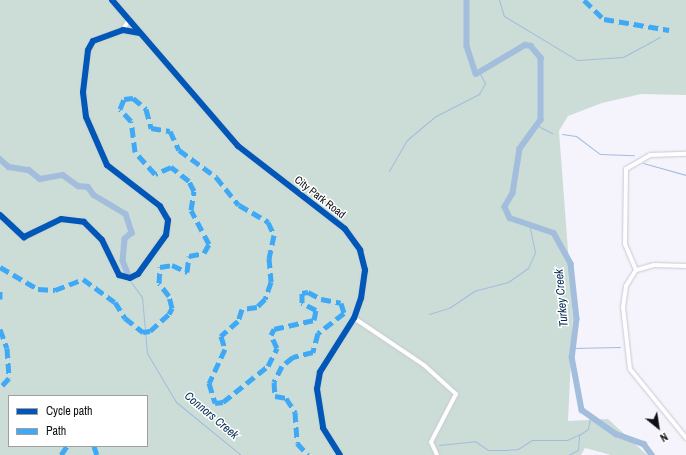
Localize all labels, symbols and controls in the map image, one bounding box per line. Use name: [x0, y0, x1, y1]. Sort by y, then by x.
street label: City Park Road: [292, 173, 348, 221]
water label: Turkey Creek: [552, 268, 572, 328]
water label: Connors Creek: [181, 389, 241, 443]
legend: [8, 395, 148, 447]
text: Cycle path: [46, 403, 93, 419]
north arrow: [638, 407, 678, 447]
text: Path: [46, 423, 66, 439]
text: N: [658, 430, 670, 445]

